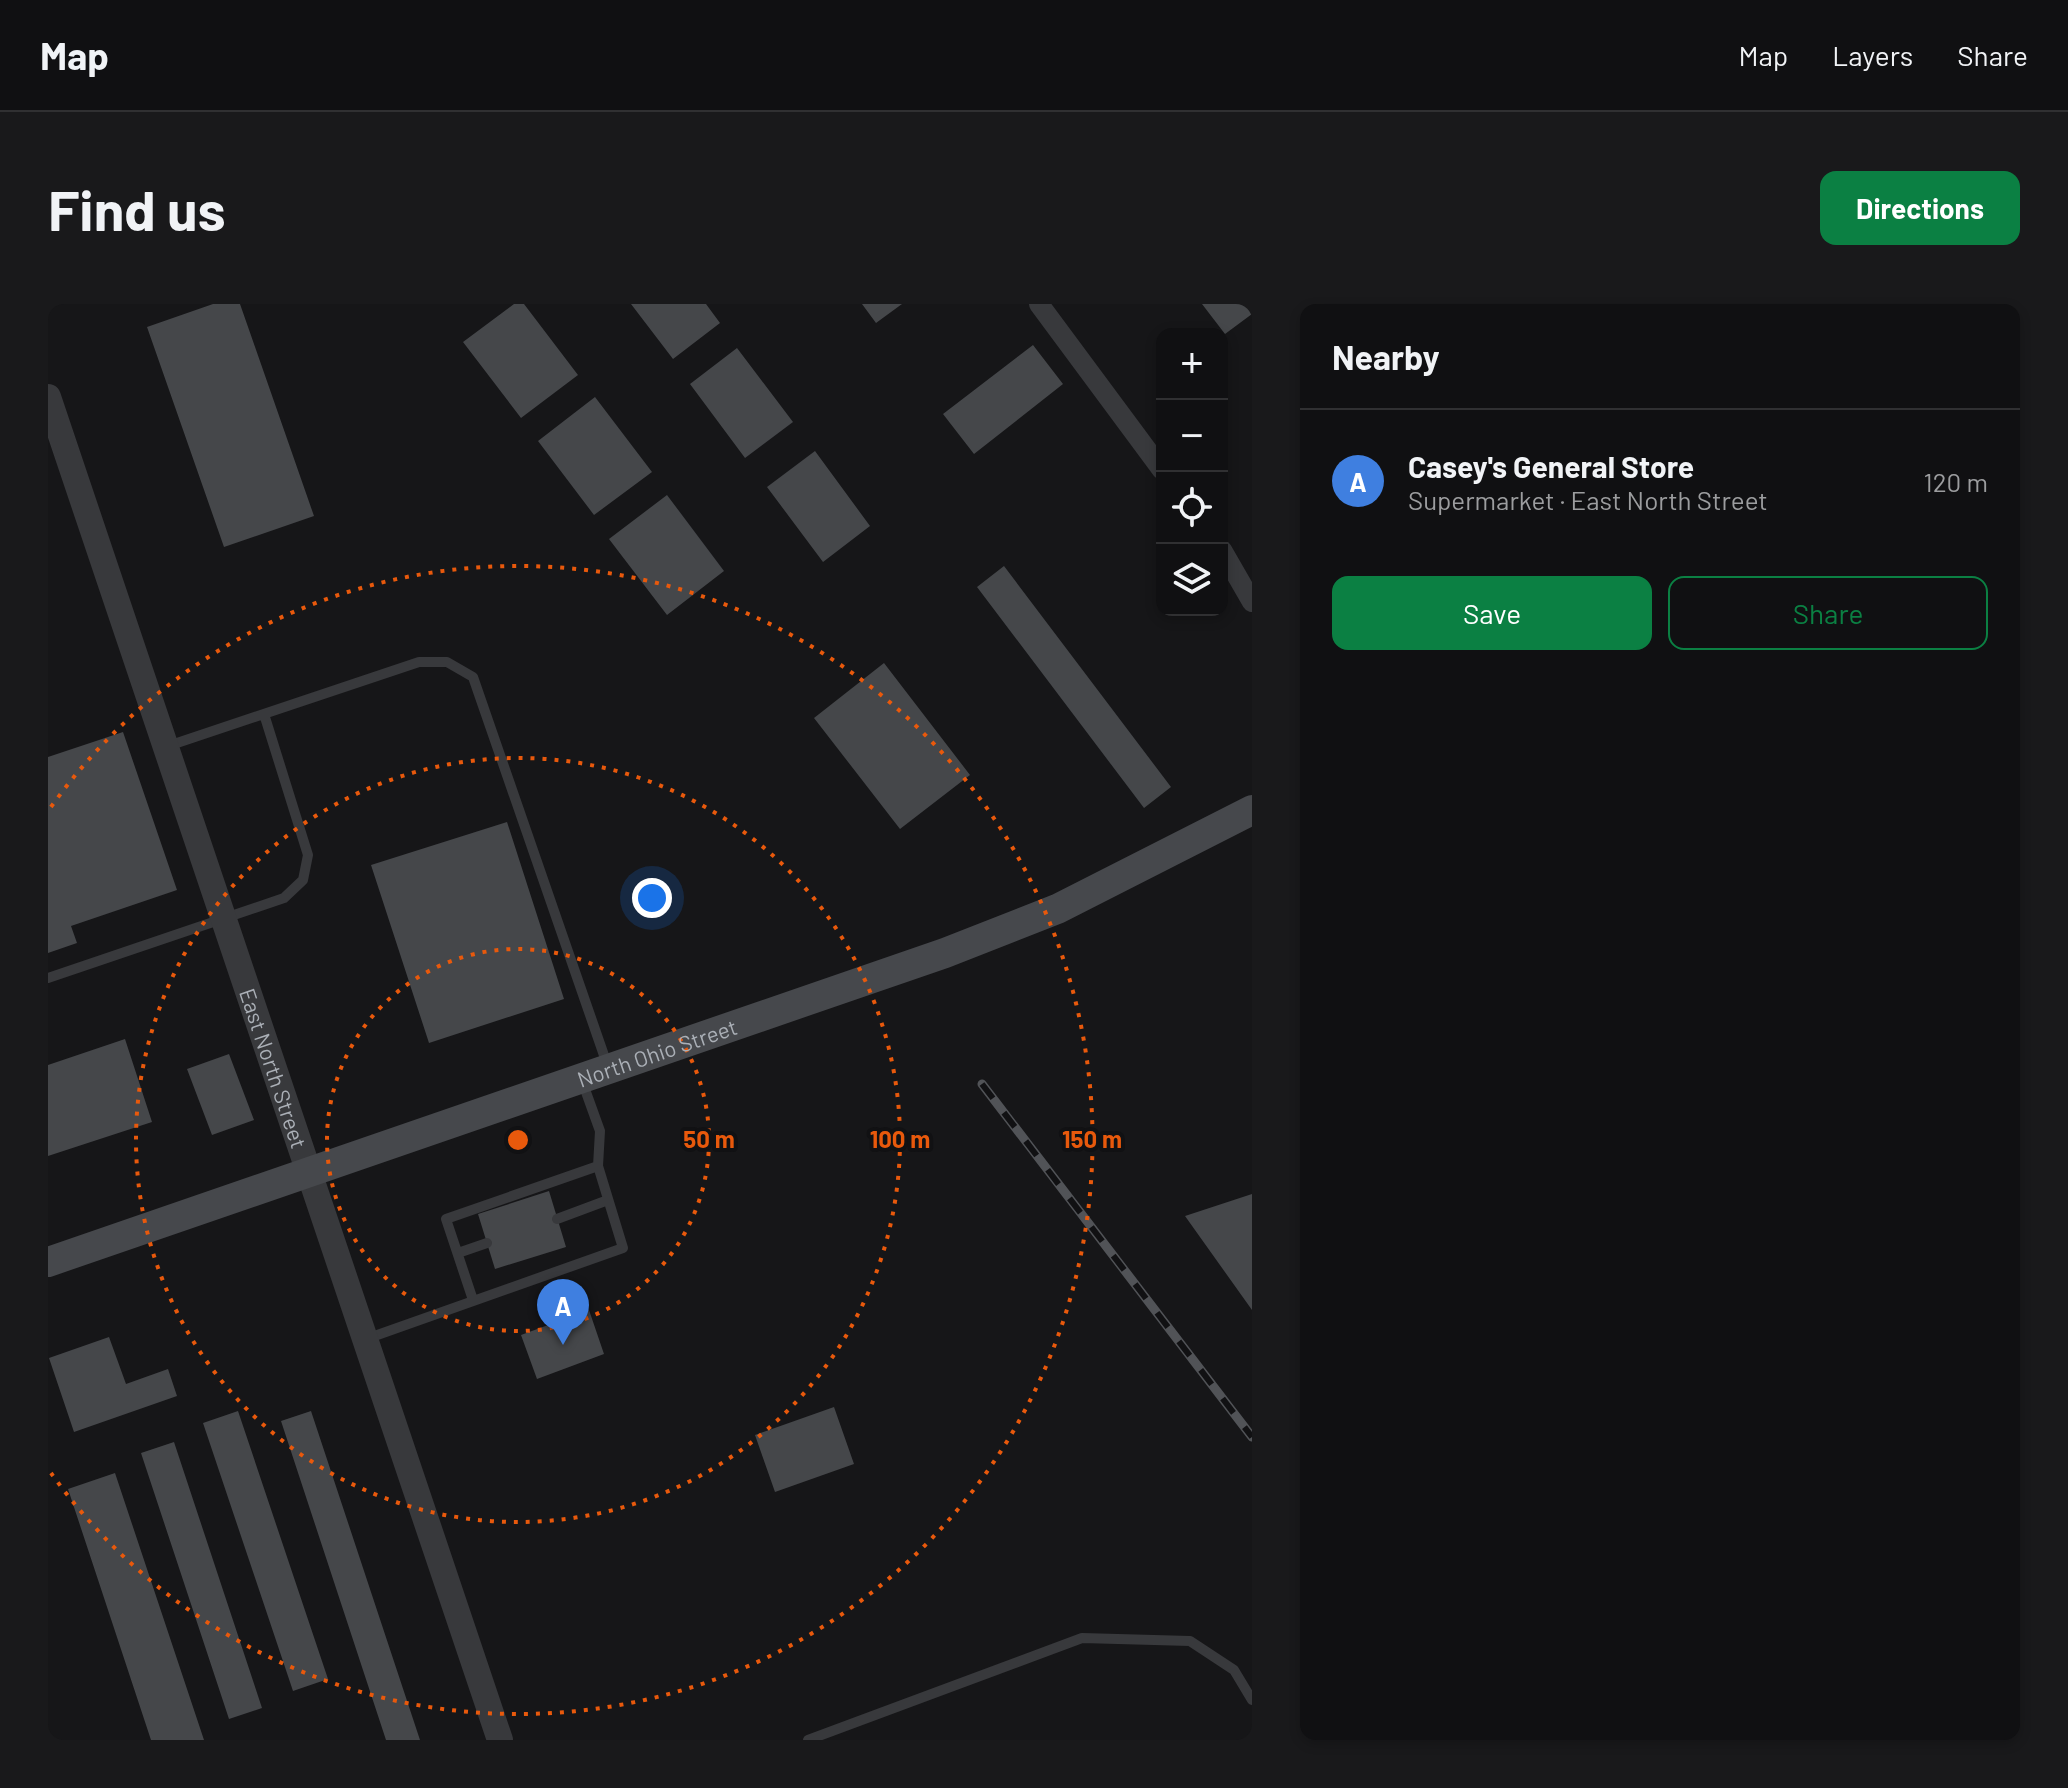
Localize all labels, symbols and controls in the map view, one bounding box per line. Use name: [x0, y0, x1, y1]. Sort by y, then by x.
text: Map: [40, 32, 109, 78]
text: Map: [1738, 38, 1788, 72]
text: Layers: [1832, 38, 1913, 72]
text: Share: [1957, 38, 2028, 72]
button: Directions: [1820, 171, 2020, 245]
text: Find us: [48, 175, 226, 242]
map controls: [1156, 328, 1228, 616]
button: +: [1156, 328, 1228, 400]
text: Nearby: [1332, 336, 1440, 377]
button: −: [1156, 400, 1228, 472]
text: Casey's General Store: [1408, 448, 1694, 484]
text: A: [1349, 466, 1367, 497]
text: 120 m: [1924, 466, 1988, 497]
button: locate: [1156, 472, 1228, 544]
text: Supermarket · East North Street: [1408, 484, 1768, 515]
button: layers: [1156, 544, 1228, 616]
button: Save: [1332, 576, 1652, 650]
button: Share: [1668, 576, 1988, 650]
your location: [632, 878, 672, 918]
street label: East North Street: [235, 985, 313, 1151]
street label: North Ohio Street: [574, 1013, 740, 1092]
text: 50 m: [683, 1124, 735, 1153]
text: 100 m: [870, 1124, 930, 1153]
text: 150 m: [1062, 1124, 1122, 1153]
centre of rings: [504, 1126, 532, 1154]
pin: A: [537, 1279, 589, 1345]

